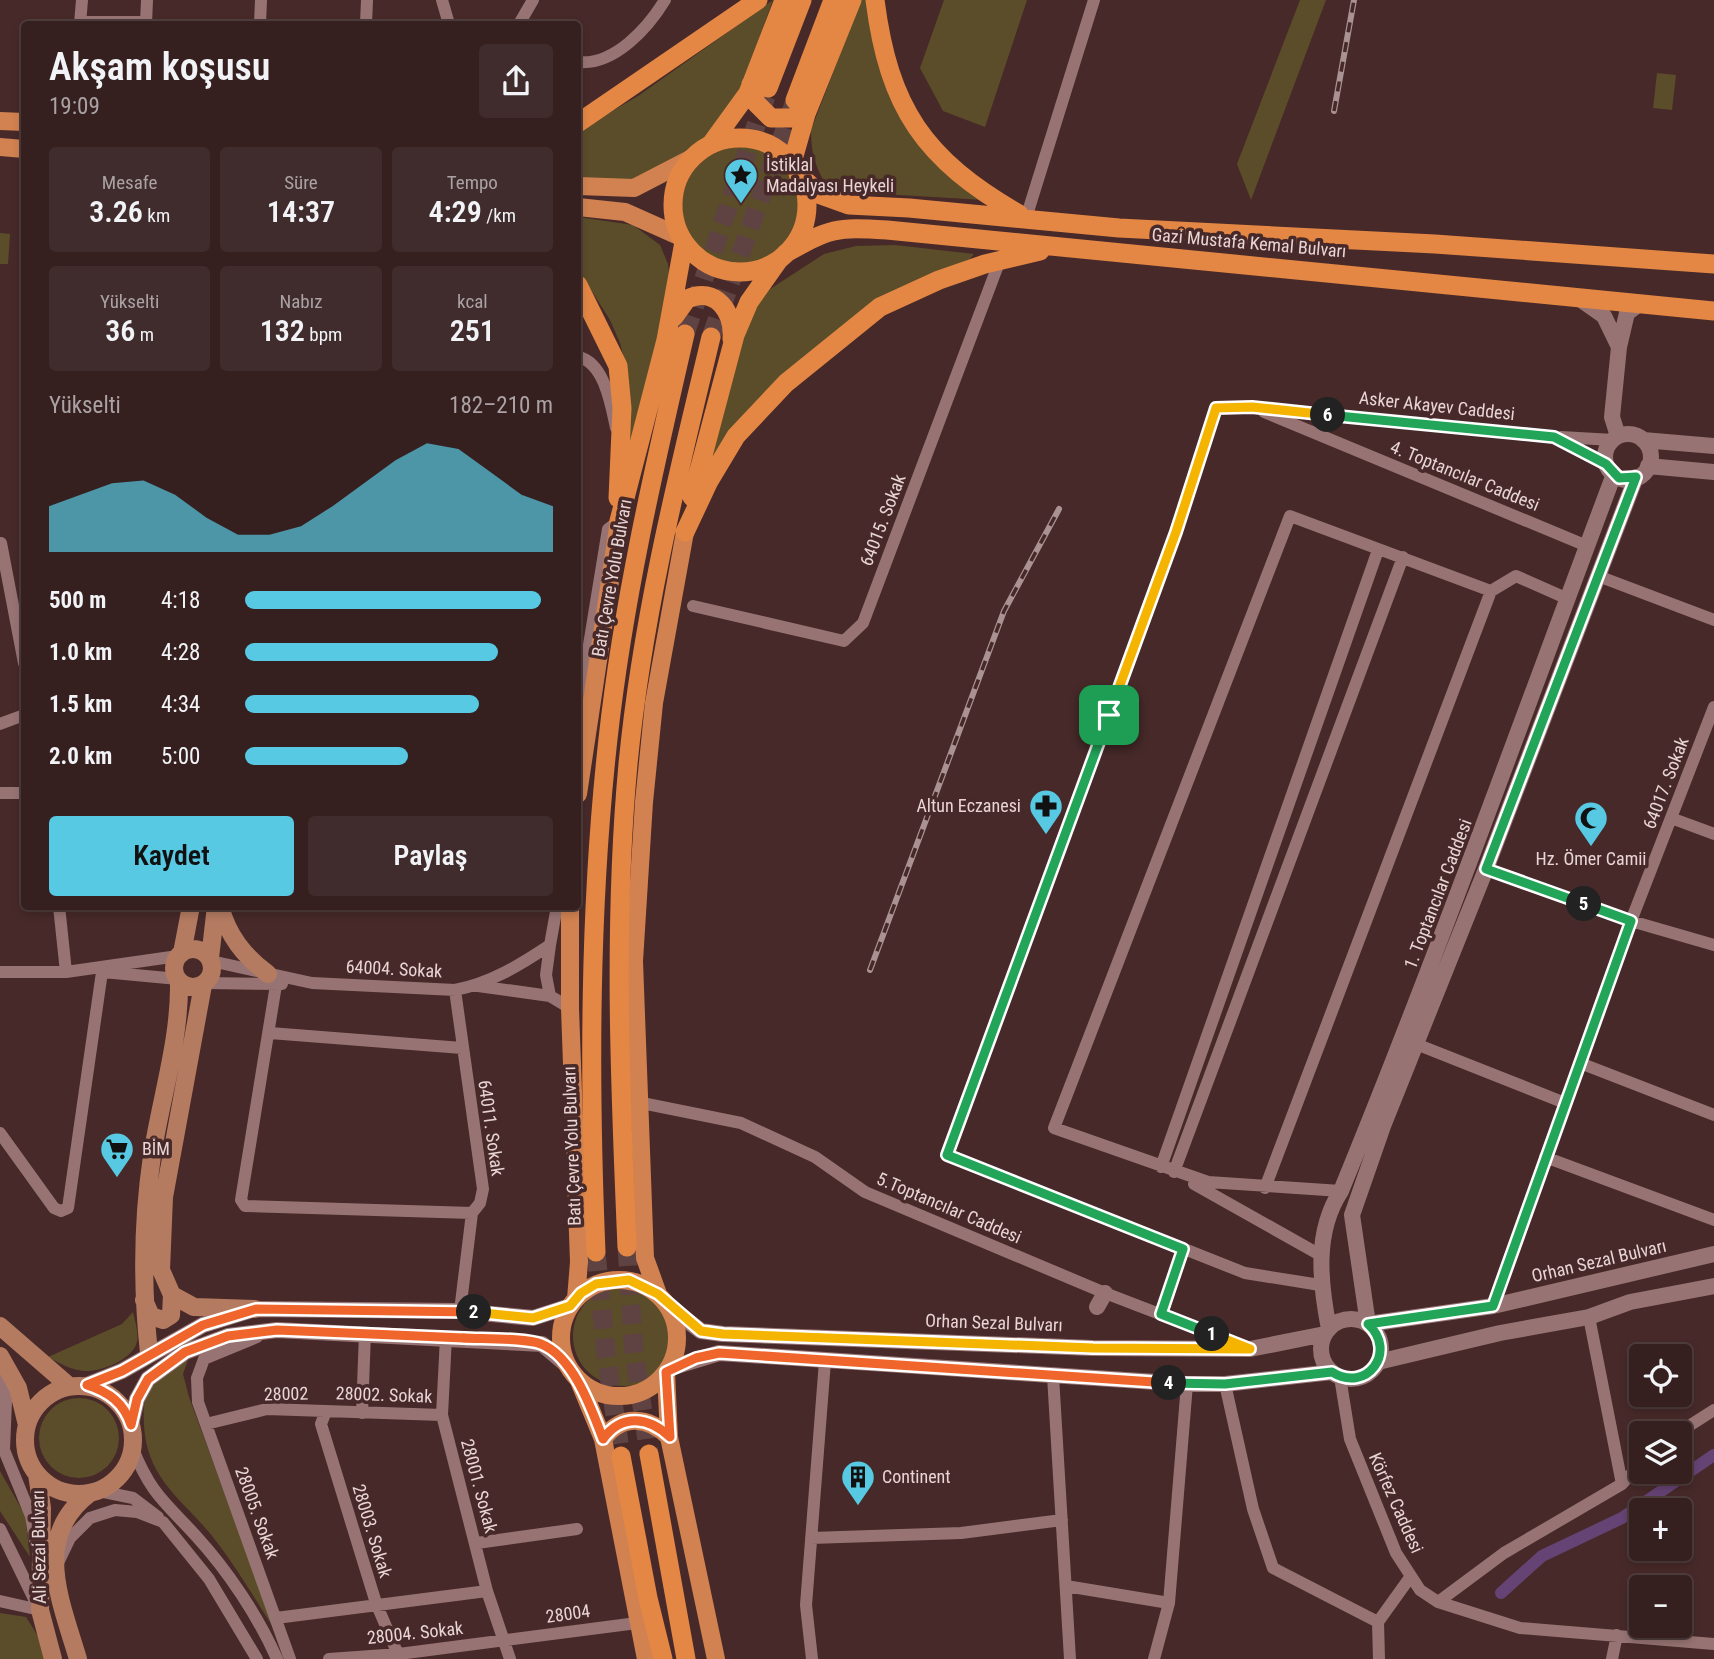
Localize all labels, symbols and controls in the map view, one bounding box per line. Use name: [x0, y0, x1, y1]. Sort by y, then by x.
button: share: [479, 44, 553, 118]
text: Akşam koşusu: [49, 45, 270, 89]
text: 19:09: [49, 93, 100, 120]
place label: İstiklal Madalyası Heykeli: [766, 154, 894, 196]
place icon: İstiklal Madalyası Heykeli: [722, 156, 760, 205]
text: Mesafe: [102, 171, 158, 194]
text: Süre: [284, 171, 318, 194]
text: Tempo: [447, 171, 498, 194]
text: 3.26: [89, 194, 143, 229]
text: 14:37: [267, 194, 335, 229]
text: 4:29: [429, 194, 482, 229]
text: km: [143, 204, 170, 227]
text: /km: [482, 204, 516, 227]
street label: Gazi Mustafa Kemal Bulvarı: [1151, 224, 1347, 261]
text: Yükselti: [100, 290, 159, 313]
text: Nabız: [279, 290, 323, 313]
text: kcal: [457, 290, 488, 313]
text: 36: [105, 313, 135, 348]
text: 132: [260, 313, 305, 348]
text: 251: [450, 313, 495, 348]
text: m: [135, 323, 154, 346]
text: bpm: [305, 323, 342, 346]
street label: Asker Akayev Caddesi: [1358, 387, 1516, 424]
text: Yükselti: [49, 392, 121, 419]
text: 182–210 m: [449, 392, 553, 419]
pin: 6: [1310, 398, 1346, 432]
text: 6: [1323, 403, 1332, 426]
street label: 4. Toptancılar Caddesi: [1388, 436, 1543, 515]
street label: 64015. Sokak: [855, 471, 910, 569]
street label: Batı Çevre Yolu Bulvarı: [587, 497, 636, 658]
text: 500 m: [49, 587, 106, 614]
text: 4:18: [161, 587, 200, 614]
text: 1.0 km: [49, 639, 112, 666]
text: 4:28: [161, 639, 200, 666]
pin: [1079, 685, 1139, 745]
text: 1.5 km: [49, 691, 112, 718]
text: 4:34: [161, 691, 200, 718]
icon: arrive: [1090, 696, 1128, 734]
street label: 64017. Sokak: [1638, 734, 1693, 832]
text: 2.0 km: [49, 743, 112, 770]
text: 5:00: [161, 743, 200, 770]
pharmacy icon: Altun Eczanesi: [1027, 787, 1065, 836]
place label: Altun Eczanesi: [916, 795, 1021, 816]
mosque icon: Hz. Ömer Camii: [1572, 799, 1610, 848]
button: Kaydet: [49, 816, 294, 896]
button: Paylaş: [308, 816, 553, 896]
street label: 1. Toptancılar Caddesi: [1399, 816, 1476, 972]
place label: Hz. Ömer Camii: [1535, 848, 1647, 869]
pin: 5: [1566, 886, 1602, 922]
text: 5: [1579, 892, 1588, 915]
street label: 64004. Sokak: [345, 955, 443, 982]
street label: Batı Çevre Yolu Bulvarı: [558, 1066, 585, 1226]
street label: 64011. Sokak: [474, 1079, 509, 1177]
supermarket icon: BİM: [98, 1130, 136, 1179]
place label: BİM: [142, 1138, 170, 1159]
street label: 5.Toptancılar Caddesi: [874, 1168, 1025, 1248]
street label: Orhan Sezal Bulvarı: [1529, 1235, 1668, 1286]
pin: 2: [456, 1294, 491, 1330]
text: 2: [469, 1300, 478, 1323]
street label: Orhan Sezal Bulvarı: [925, 1310, 1063, 1335]
pin: 1: [1194, 1316, 1230, 1352]
text: 1: [1207, 1322, 1216, 1345]
map controls: [1629, 1344, 1692, 1638]
button: locate: [1629, 1344, 1692, 1407]
pin: 4: [1152, 1366, 1186, 1400]
text: 4: [1164, 1371, 1173, 1394]
street label: 28002. Sokak: [335, 1382, 433, 1407]
street label: 28002: [264, 1383, 308, 1404]
button: layers: [1629, 1421, 1692, 1484]
street label: 28001. Sokak: [457, 1437, 502, 1535]
street label: Körfez Caddesi: [1365, 1449, 1428, 1556]
building icon: Continent: [839, 1458, 877, 1507]
street label: 28005. Sokak: [231, 1464, 284, 1562]
place label: Continent: [882, 1466, 951, 1487]
street label: 28003. Sokak: [348, 1482, 397, 1580]
street label: Ali Sezai Bulvarı: [27, 1490, 50, 1604]
button: +: [1629, 1498, 1692, 1561]
button: −: [1629, 1575, 1692, 1638]
street label: 28004: [544, 1600, 591, 1627]
street label: 28004. Sokak: [366, 1617, 464, 1648]

